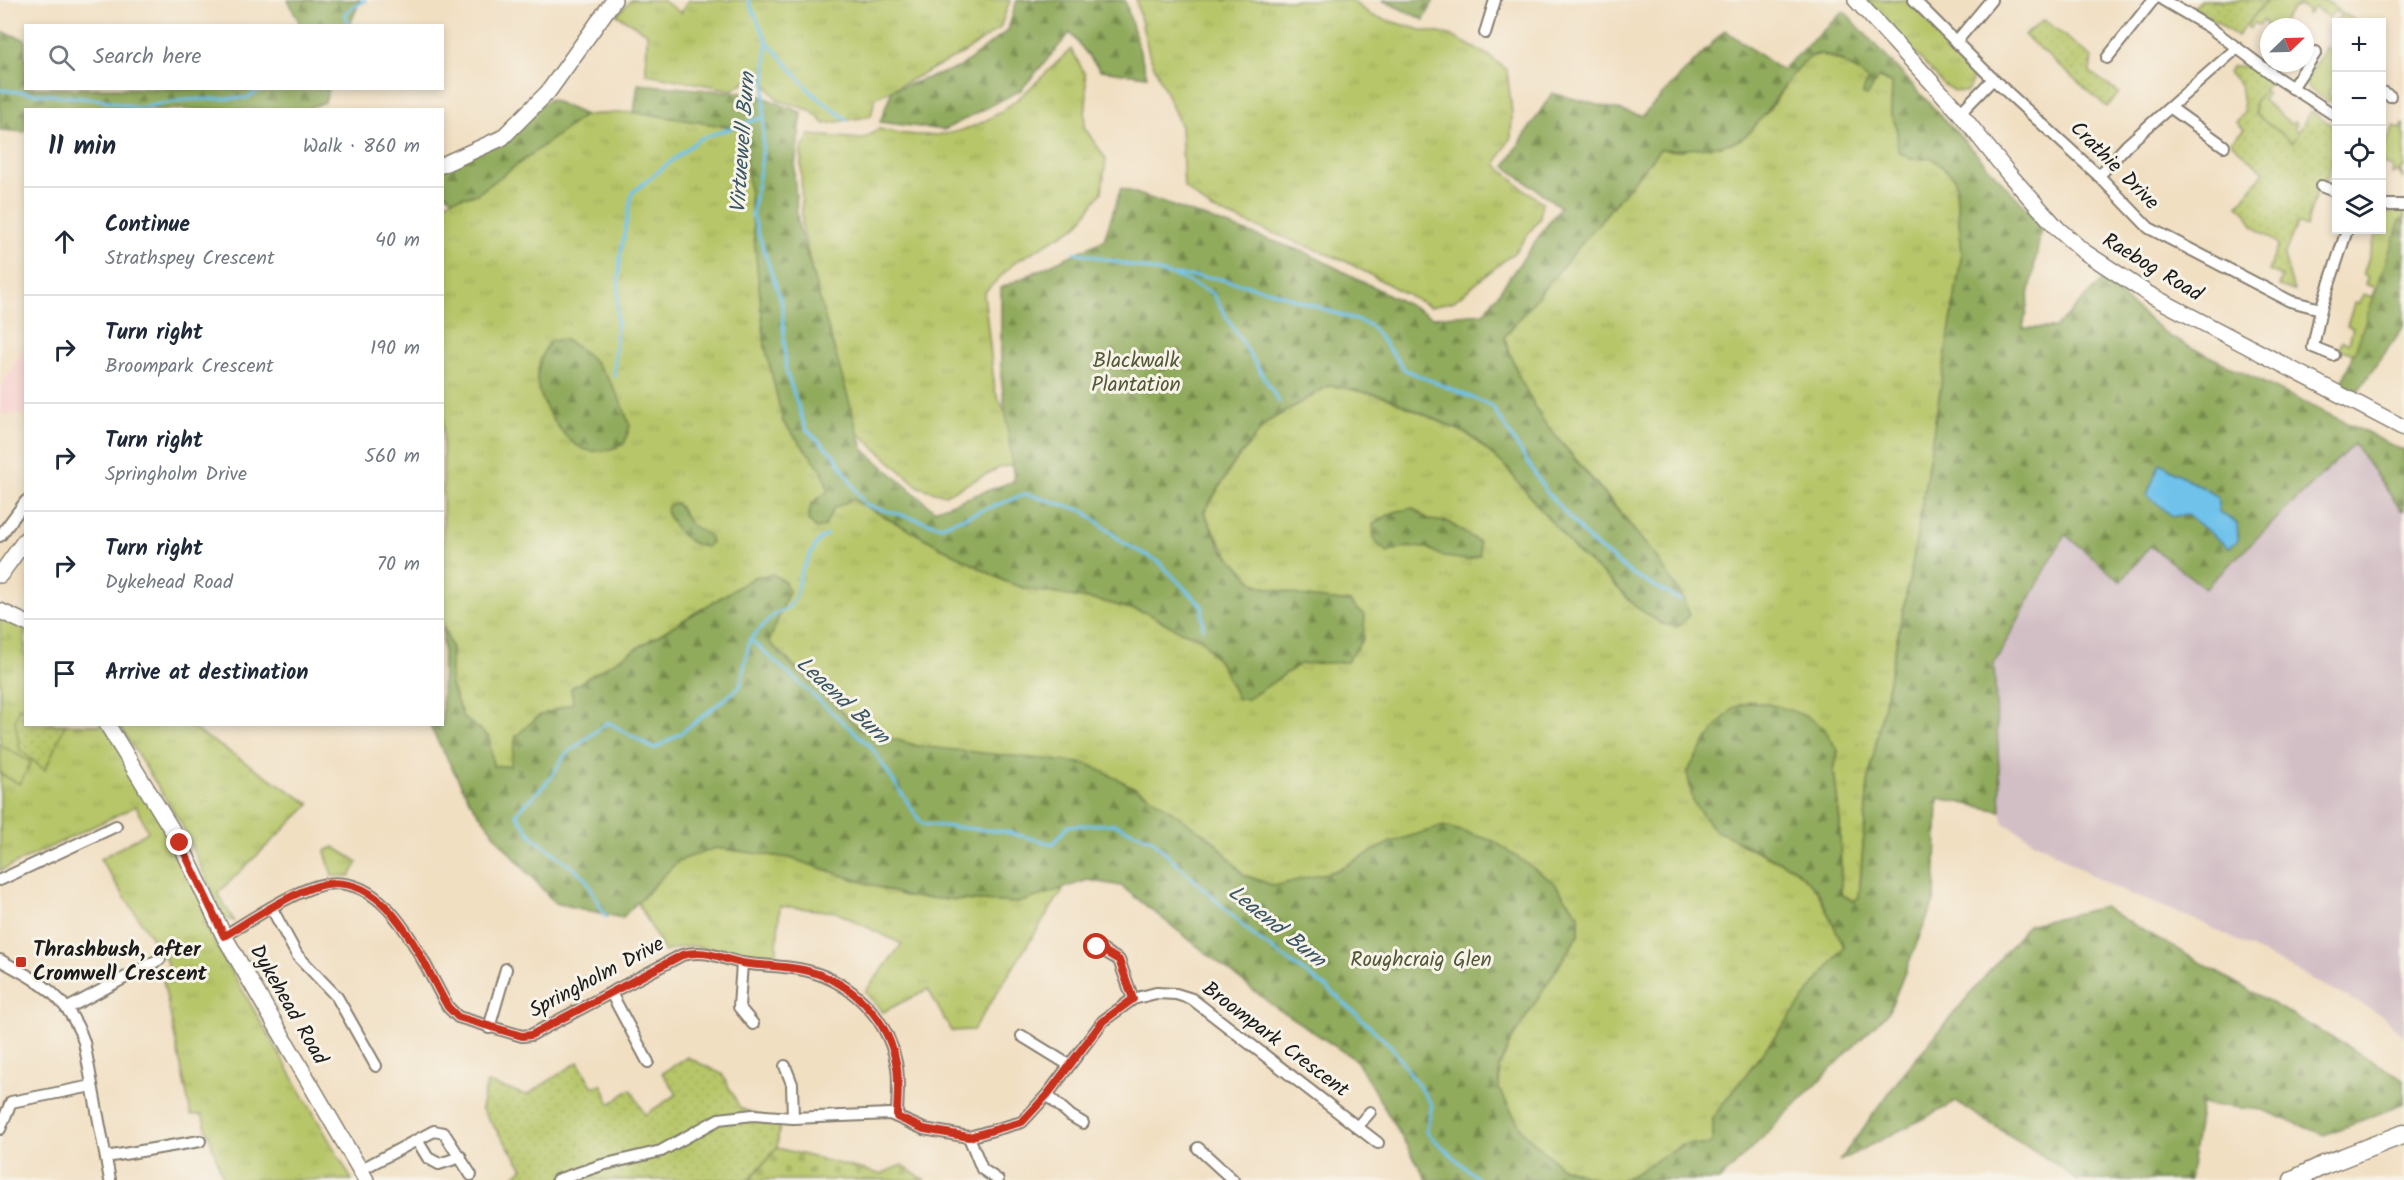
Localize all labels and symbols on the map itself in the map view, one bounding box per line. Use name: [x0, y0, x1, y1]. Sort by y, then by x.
north arrow: [2260, 18, 2314, 72]
water label: Virtuewell Burn: [722, 69, 767, 215]
street label: Crathie Drive: [2062, 114, 2167, 219]
street label: Raebog Road: [2095, 225, 2209, 311]
park label: Blackwalk Plantation: [1091, 345, 1181, 402]
water label: Leaend Burn: [787, 648, 898, 755]
route end: [166, 829, 192, 855]
water label: Leaend Burn: [1219, 877, 1334, 979]
street label: Springholm Drive: [523, 928, 671, 1028]
route start: [1083, 933, 1109, 959]
place label: Thrashbush, after Cromwell Crescent: [33, 934, 208, 991]
street label: Dykehead Road: [240, 939, 336, 1072]
park label: Roughcraig Glen: [1350, 944, 1492, 977]
marker: Thrashbush, after Cromwell Crescent: [14, 955, 28, 969]
street label: Broompark Crescent: [1194, 973, 1356, 1107]

